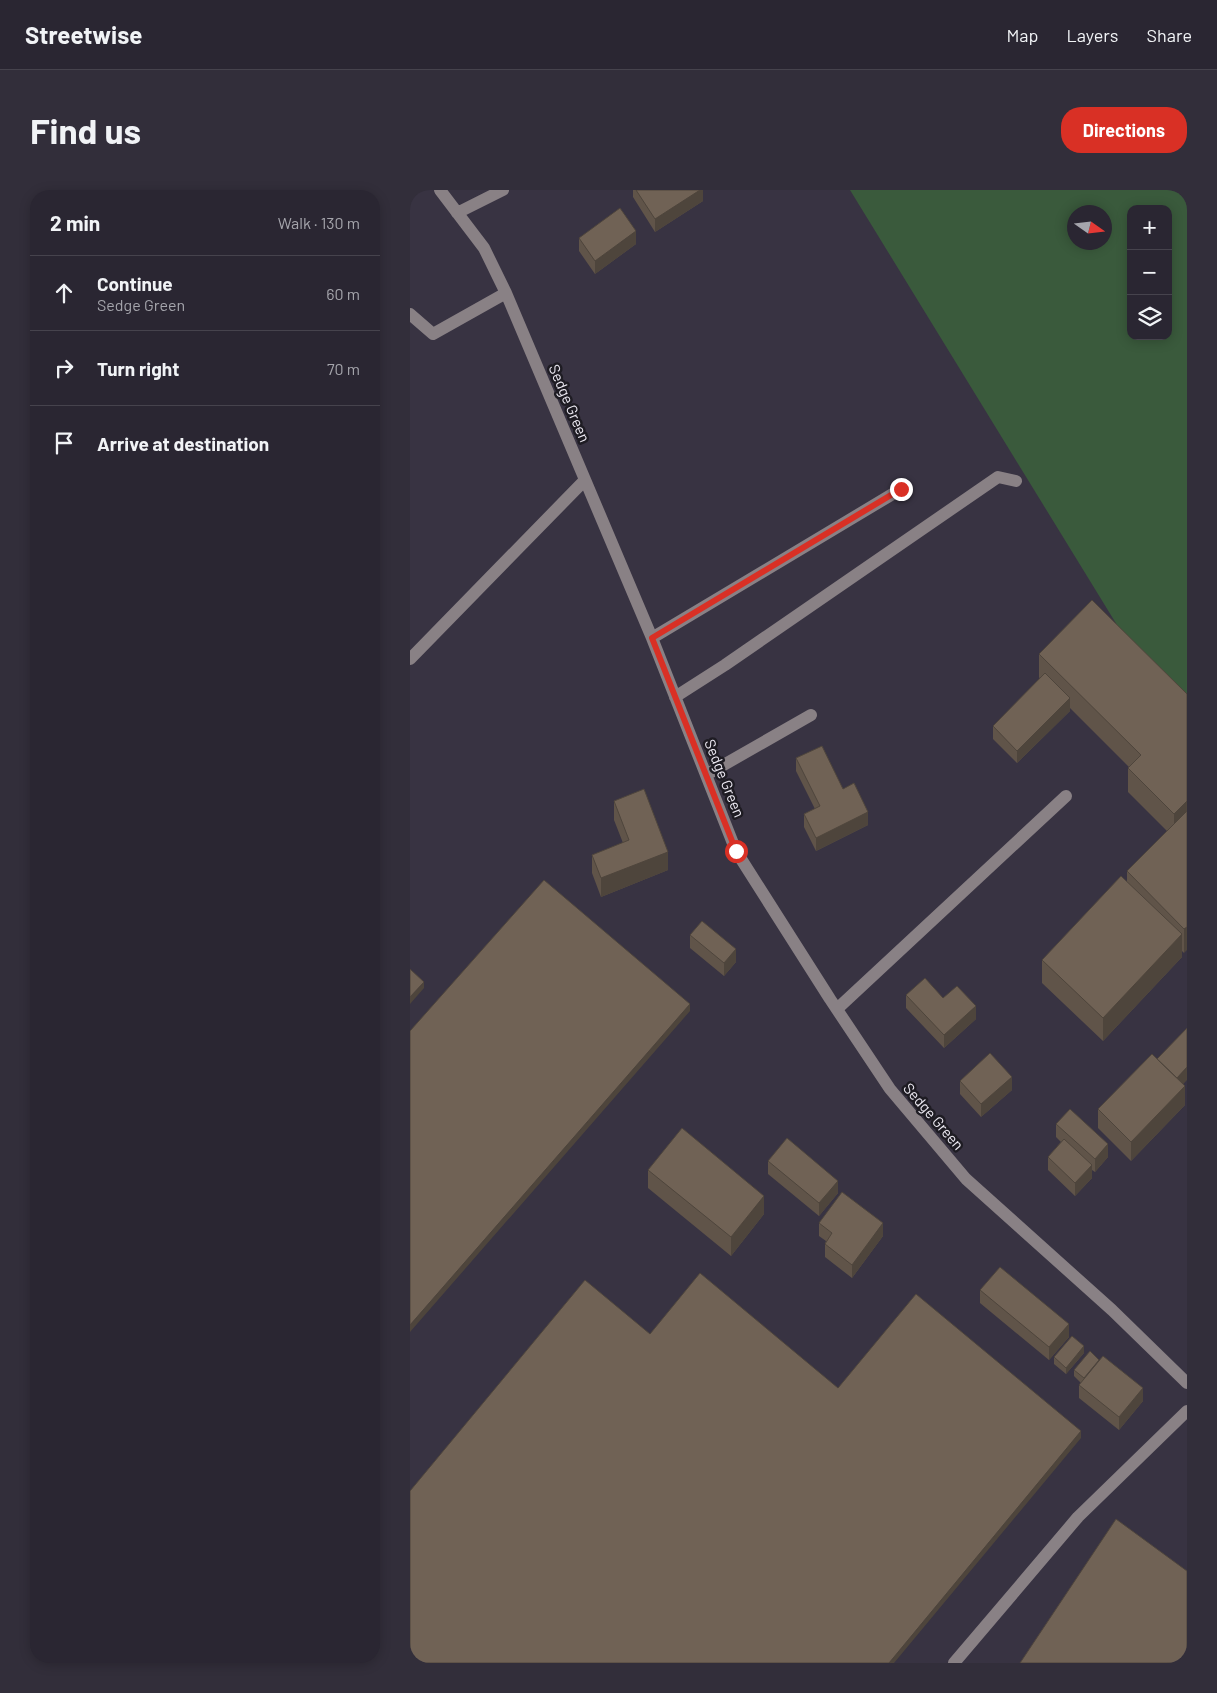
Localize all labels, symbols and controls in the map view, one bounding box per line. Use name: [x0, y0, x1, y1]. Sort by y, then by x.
text: Streetwise: [25, 20, 142, 49]
text: Map: [1006, 24, 1038, 46]
text: Layers: [1066, 24, 1119, 46]
text: Share: [1147, 24, 1192, 46]
button: Directions: [1061, 107, 1187, 153]
text: Find us: [30, 109, 141, 151]
north arrow: [1067, 205, 1112, 250]
map controls: [1127, 205, 1172, 340]
button: +: [1127, 205, 1172, 250]
text: 2 min: [50, 210, 100, 235]
text: Walk · 130 m: [278, 213, 360, 232]
button: −: [1127, 250, 1172, 295]
text: Continue: [97, 272, 173, 295]
icon: ahead: [50, 279, 78, 307]
text: 60 m: [326, 284, 360, 303]
text: Sedge Green: [97, 295, 185, 314]
button: layers: [1127, 295, 1172, 340]
icon: right: [50, 354, 78, 382]
text: Turn right: [97, 357, 179, 380]
text: 70 m: [327, 359, 360, 378]
street label: Sedge Green: [546, 361, 594, 445]
icon: arrive: [50, 429, 78, 457]
text: Arrive at destination: [97, 432, 269, 455]
route end: [890, 478, 913, 501]
street label: Sedge Green: [701, 736, 749, 820]
route start: [725, 840, 748, 863]
street label: Sedge Green: [900, 1079, 968, 1153]

